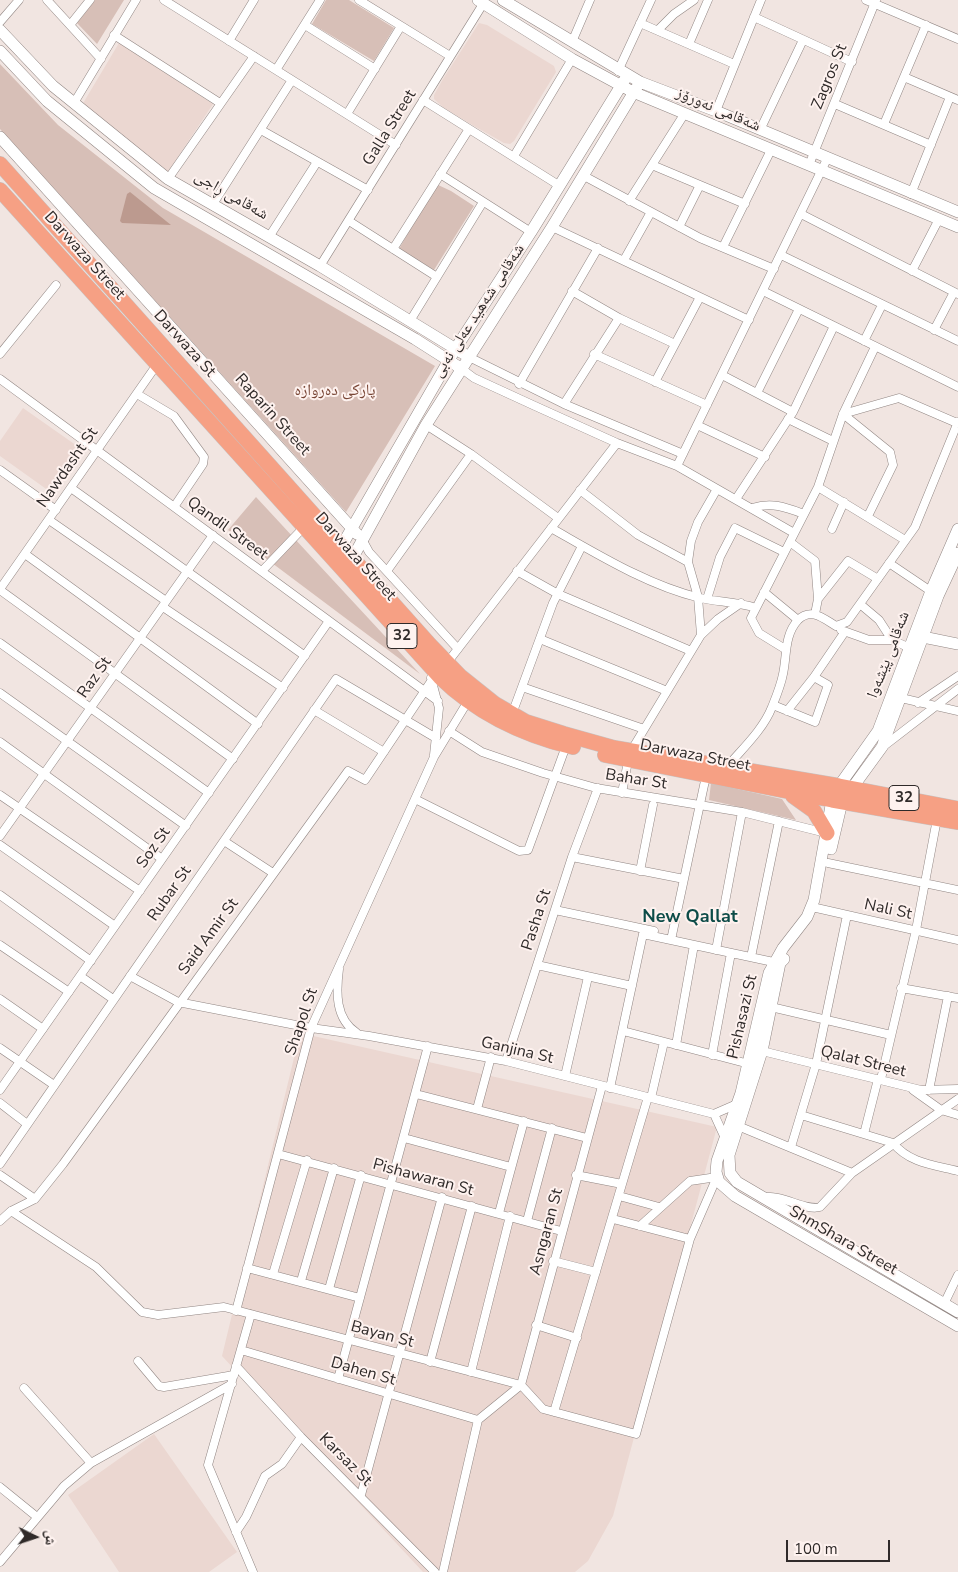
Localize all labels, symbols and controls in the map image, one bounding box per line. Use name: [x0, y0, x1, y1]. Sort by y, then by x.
street label: Zagros St: [808, 41, 852, 113]
street label: شەقامی نەورۆز: [673, 84, 763, 136]
street label: Galla Street: [359, 87, 421, 169]
street label: شەقامی ڕاجی: [191, 167, 271, 225]
street label: Darwaza Street: [39, 208, 129, 304]
street label: شەقامی شەهید عەلی نەبی: [429, 241, 529, 381]
street label: Darwaza St: [149, 306, 219, 382]
street label: Raparin Street: [230, 370, 314, 460]
park label: پارکی دەروازە: [295, 381, 375, 401]
street label: Nawdasht St: [33, 424, 103, 512]
street label: Qandil Street: [183, 493, 271, 565]
street label: Darwaza Street: [310, 509, 400, 605]
street label: شەقامی پێشەوا: [864, 609, 914, 701]
road number: 32: [387, 624, 417, 648]
street label: Raz St: [74, 654, 116, 702]
street label: Darwaza Street: [638, 736, 752, 776]
street label: Bahar St: [604, 766, 668, 794]
road number: 32: [889, 786, 919, 810]
street label: Soz St: [133, 824, 175, 872]
street label: Rubar St: [144, 863, 196, 925]
street label: Pasha St: [518, 887, 556, 953]
street label: Said Amir St: [175, 895, 243, 979]
street label: Nali St: [862, 896, 914, 924]
district label: New Qallat: [642, 907, 738, 929]
street label: Pishasazi St: [724, 973, 762, 1061]
street label: Shapol St: [282, 986, 322, 1058]
street label: Ganjina St: [479, 1033, 555, 1069]
street label: Qalat Street: [818, 1042, 908, 1082]
street label: Pishawaran St: [371, 1155, 475, 1201]
street label: Asngaran St: [526, 1187, 568, 1277]
street label: ShmShara Street: [785, 1202, 901, 1280]
street label: Bayan St: [348, 1317, 416, 1353]
street label: Dahen St: [328, 1354, 398, 1390]
street label: Karsaz St: [314, 1429, 376, 1491]
north arrow: [10, 1512, 60, 1562]
text: ش: [40, 1530, 60, 1546]
scale bar: [788, 1530, 892, 1562]
text: 100 m: [794, 1539, 838, 1559]

